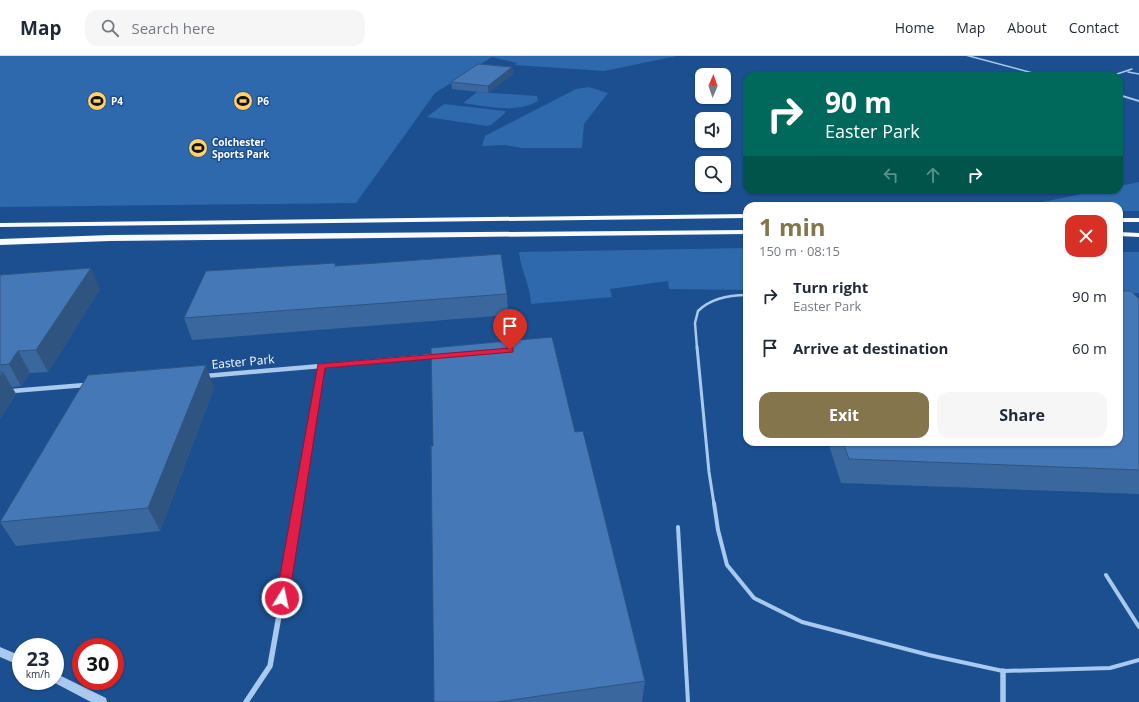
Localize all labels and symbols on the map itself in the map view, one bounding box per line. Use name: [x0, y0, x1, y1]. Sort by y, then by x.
north arrow: [695, 68, 731, 104]
sports icon: P4: [86, 90, 108, 112]
sports icon: P6: [232, 90, 254, 112]
place label: P4: [111, 94, 123, 108]
place label: P6: [257, 94, 269, 108]
place label: Colchester Sports Park: [212, 135, 270, 161]
sports icon: Colchester Sports Park: [187, 137, 209, 159]
pin: [493, 309, 527, 350]
street label: Easter Park: [211, 350, 276, 373]
position arrow: [261, 577, 303, 619]
speed limit sign: 30: [72, 638, 124, 690]

